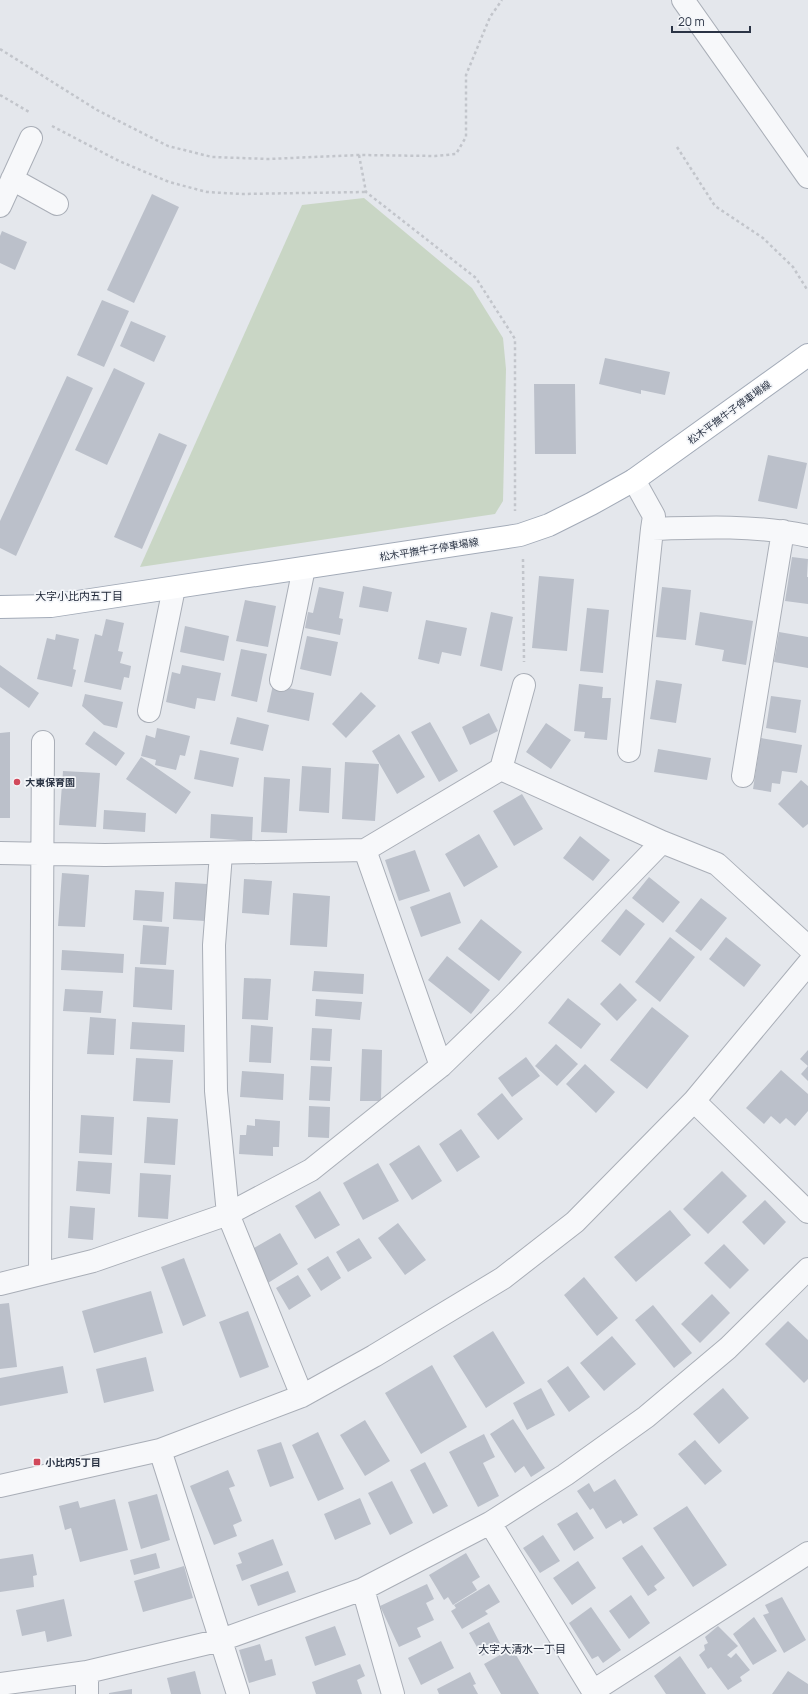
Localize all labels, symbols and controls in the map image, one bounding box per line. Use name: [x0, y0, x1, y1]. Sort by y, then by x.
scale bar: [672, 8, 750, 34]
text: 20 m: [678, 13, 705, 30]
street label: 松木平撫牛子停車場線: [684, 377, 774, 447]
street label: 松木平撫牛子停車場線: [379, 534, 479, 564]
district label: 大字小比内五丁目: [35, 588, 123, 603]
place label: 大東保育園: [25, 775, 75, 789]
marker: 大東保育園: [12, 777, 22, 787]
place label: 小比内5丁目: [45, 1455, 101, 1469]
marker: 小比内5丁目: [32, 1457, 42, 1467]
district label: 大字大清水一丁目: [478, 1641, 566, 1656]

